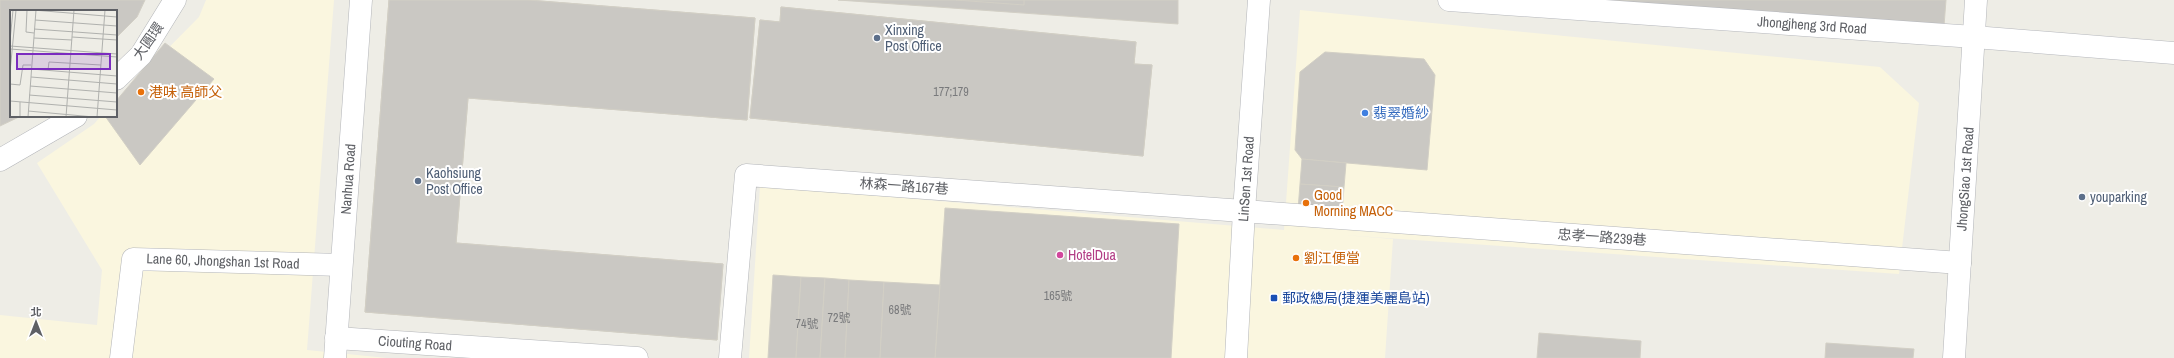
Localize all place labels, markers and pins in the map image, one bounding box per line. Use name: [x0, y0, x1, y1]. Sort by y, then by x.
place label: Xinxing Post Office: [885, 21, 942, 55]
marker: Xinxing Post Office: [872, 33, 882, 43]
place label: 港味 高師父: [149, 83, 222, 101]
marker: 港味 高師父: [136, 87, 146, 97]
place label: 翡翠婚紗: [1373, 104, 1429, 122]
marker: 翡翠婚紗: [1360, 108, 1370, 118]
place label: Kaohsiung Post Office: [426, 164, 483, 198]
marker: Kaohsiung Post Office: [413, 176, 423, 186]
place label: Good Morning MACC: [1314, 186, 1393, 220]
place label: youparking: [2090, 188, 2147, 206]
marker: youparking: [2077, 192, 2087, 202]
marker: Good Morning MACC: [1301, 198, 1311, 208]
place label: HotelDua: [1068, 246, 1116, 264]
place label: 劉江便當: [1304, 249, 1360, 267]
marker: HotelDua: [1055, 250, 1065, 260]
marker: 劉江便當: [1291, 253, 1301, 263]
place label: 郵政總局(捷運美麗島站): [1282, 289, 1430, 307]
marker: 郵政總局(捷運美麗島站): [1269, 293, 1279, 303]

